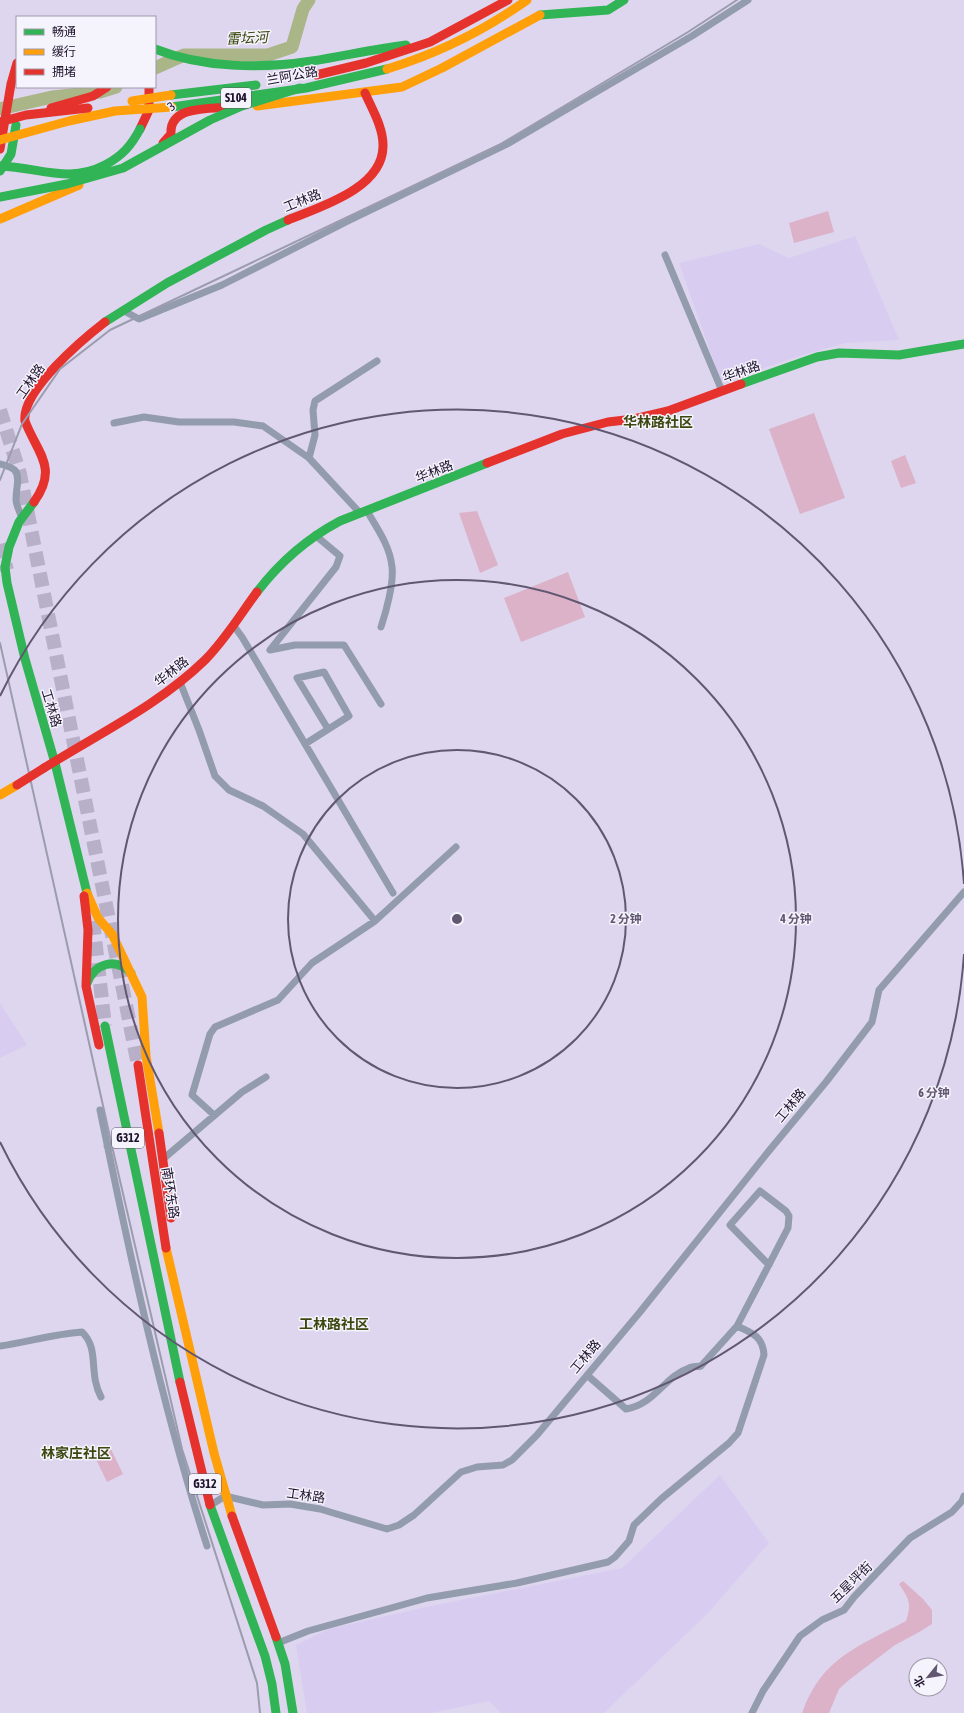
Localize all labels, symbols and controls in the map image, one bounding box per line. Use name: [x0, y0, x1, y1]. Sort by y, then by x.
legend: [16, 16, 156, 88]
text: 畅通: [52, 25, 76, 39]
water label: 雷坛河: [226, 29, 271, 47]
text: 缓行: [52, 45, 76, 59]
street label: 兰阿公路: [265, 64, 319, 87]
text: 拥堵: [52, 65, 76, 79]
road number: S104: [221, 88, 251, 108]
street label: 3: [164, 99, 178, 114]
street label: 工林路: [281, 186, 323, 215]
street label: 华林路: [720, 358, 762, 385]
street label: 工林路: [13, 361, 48, 402]
district label: 华林路社区: [623, 414, 693, 430]
street label: 华林路: [413, 457, 455, 485]
street label: 华林路: [151, 653, 191, 689]
street label: 工林路: [39, 687, 64, 729]
centre of rings: [450, 912, 464, 926]
text: 2 分钟: [610, 912, 642, 926]
text: 4 分钟: [779, 912, 812, 926]
street label: 工林路: [772, 1086, 809, 1125]
text: 6 分钟: [918, 1086, 950, 1100]
road number: G312: [112, 1128, 144, 1148]
street label: 南环东路: [159, 1166, 182, 1220]
district label: 工林路社区: [299, 1316, 369, 1332]
street label: 工林路: [567, 1337, 604, 1376]
district label: 林家庄社区: [41, 1445, 111, 1461]
road number: G312: [189, 1474, 221, 1494]
street label: 工林路: [286, 1485, 326, 1506]
street label: 五星坪街: [827, 1559, 875, 1606]
north arrow: [908, 1657, 948, 1697]
text: 北: [911, 1674, 927, 1690]

